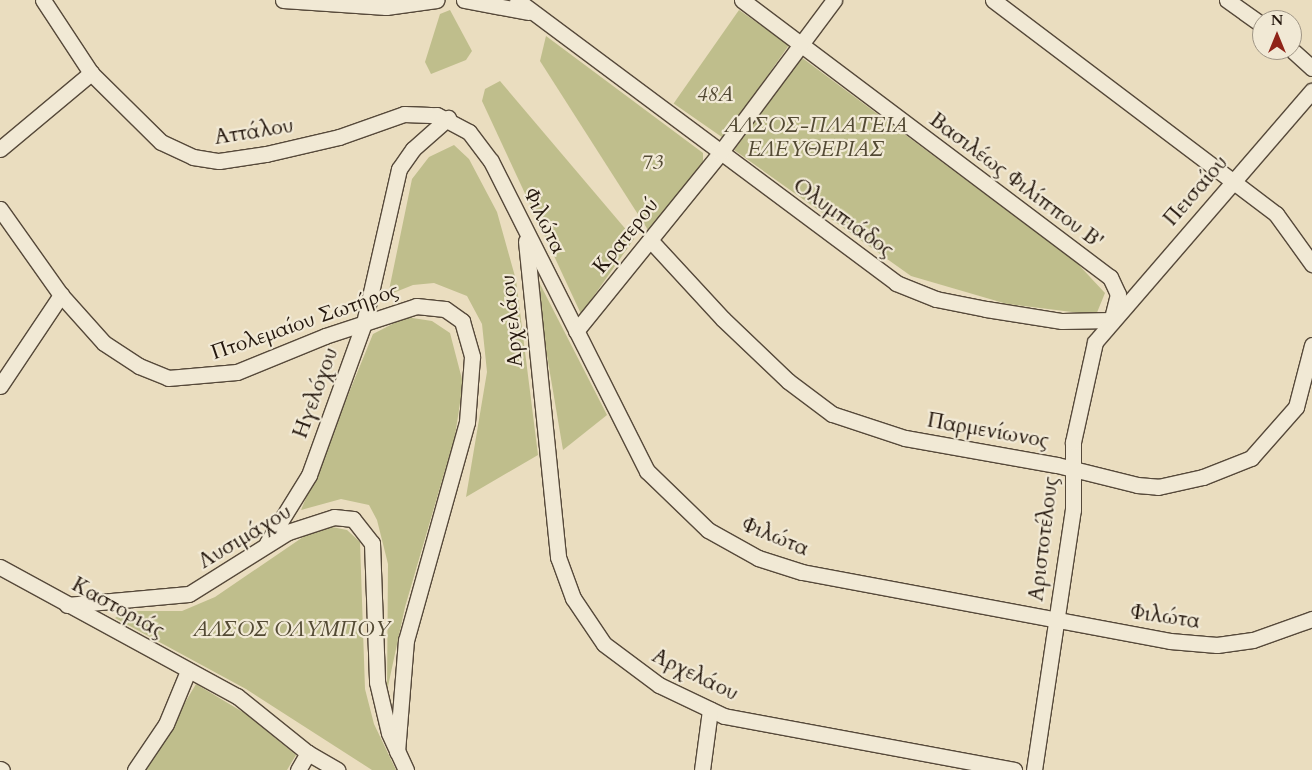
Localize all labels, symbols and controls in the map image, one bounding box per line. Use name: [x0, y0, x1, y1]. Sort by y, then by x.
north arrow: [1252, 10, 1302, 60]
text: N: [1271, 11, 1283, 30]
park label: 48Α: [696, 82, 734, 108]
street label: Βασιλέως Φιλίππου Β': [924, 108, 1108, 254]
street label: Αττάλου: [213, 113, 295, 151]
park label: ΑΛΣΟΣ-ΠΛΑΤΕΙΑ ΕΛΕΥΘΕΡΙΑΣ: [724, 113, 908, 163]
park label: 73: [641, 150, 663, 176]
street label: Πεισαίου: [1159, 151, 1233, 231]
street label: Ολυμπιάδος: [788, 173, 898, 263]
street label: Φιλώτα: [517, 184, 571, 258]
street label: Κρατερού: [588, 193, 664, 279]
street label: Αρχελάου: [495, 274, 529, 368]
street label: Πτολεμαίου Σωτήρος: [208, 278, 402, 366]
street label: Ηγελόχου: [288, 344, 344, 442]
street label: Παρμενίωνος: [925, 408, 1051, 454]
street label: Αριστοτέλους: [1024, 475, 1064, 603]
street label: Λυσιμάχου: [194, 499, 296, 575]
street label: Φιλώτα: [738, 512, 812, 562]
street label: Καστοριάς: [67, 572, 169, 644]
street label: Φιλώτα: [1129, 600, 1201, 634]
park label: ΑΛΣΟΣ ΟΛΥΜΠΟΥ: [193, 617, 389, 643]
street label: Αρχελάου: [648, 643, 742, 707]

